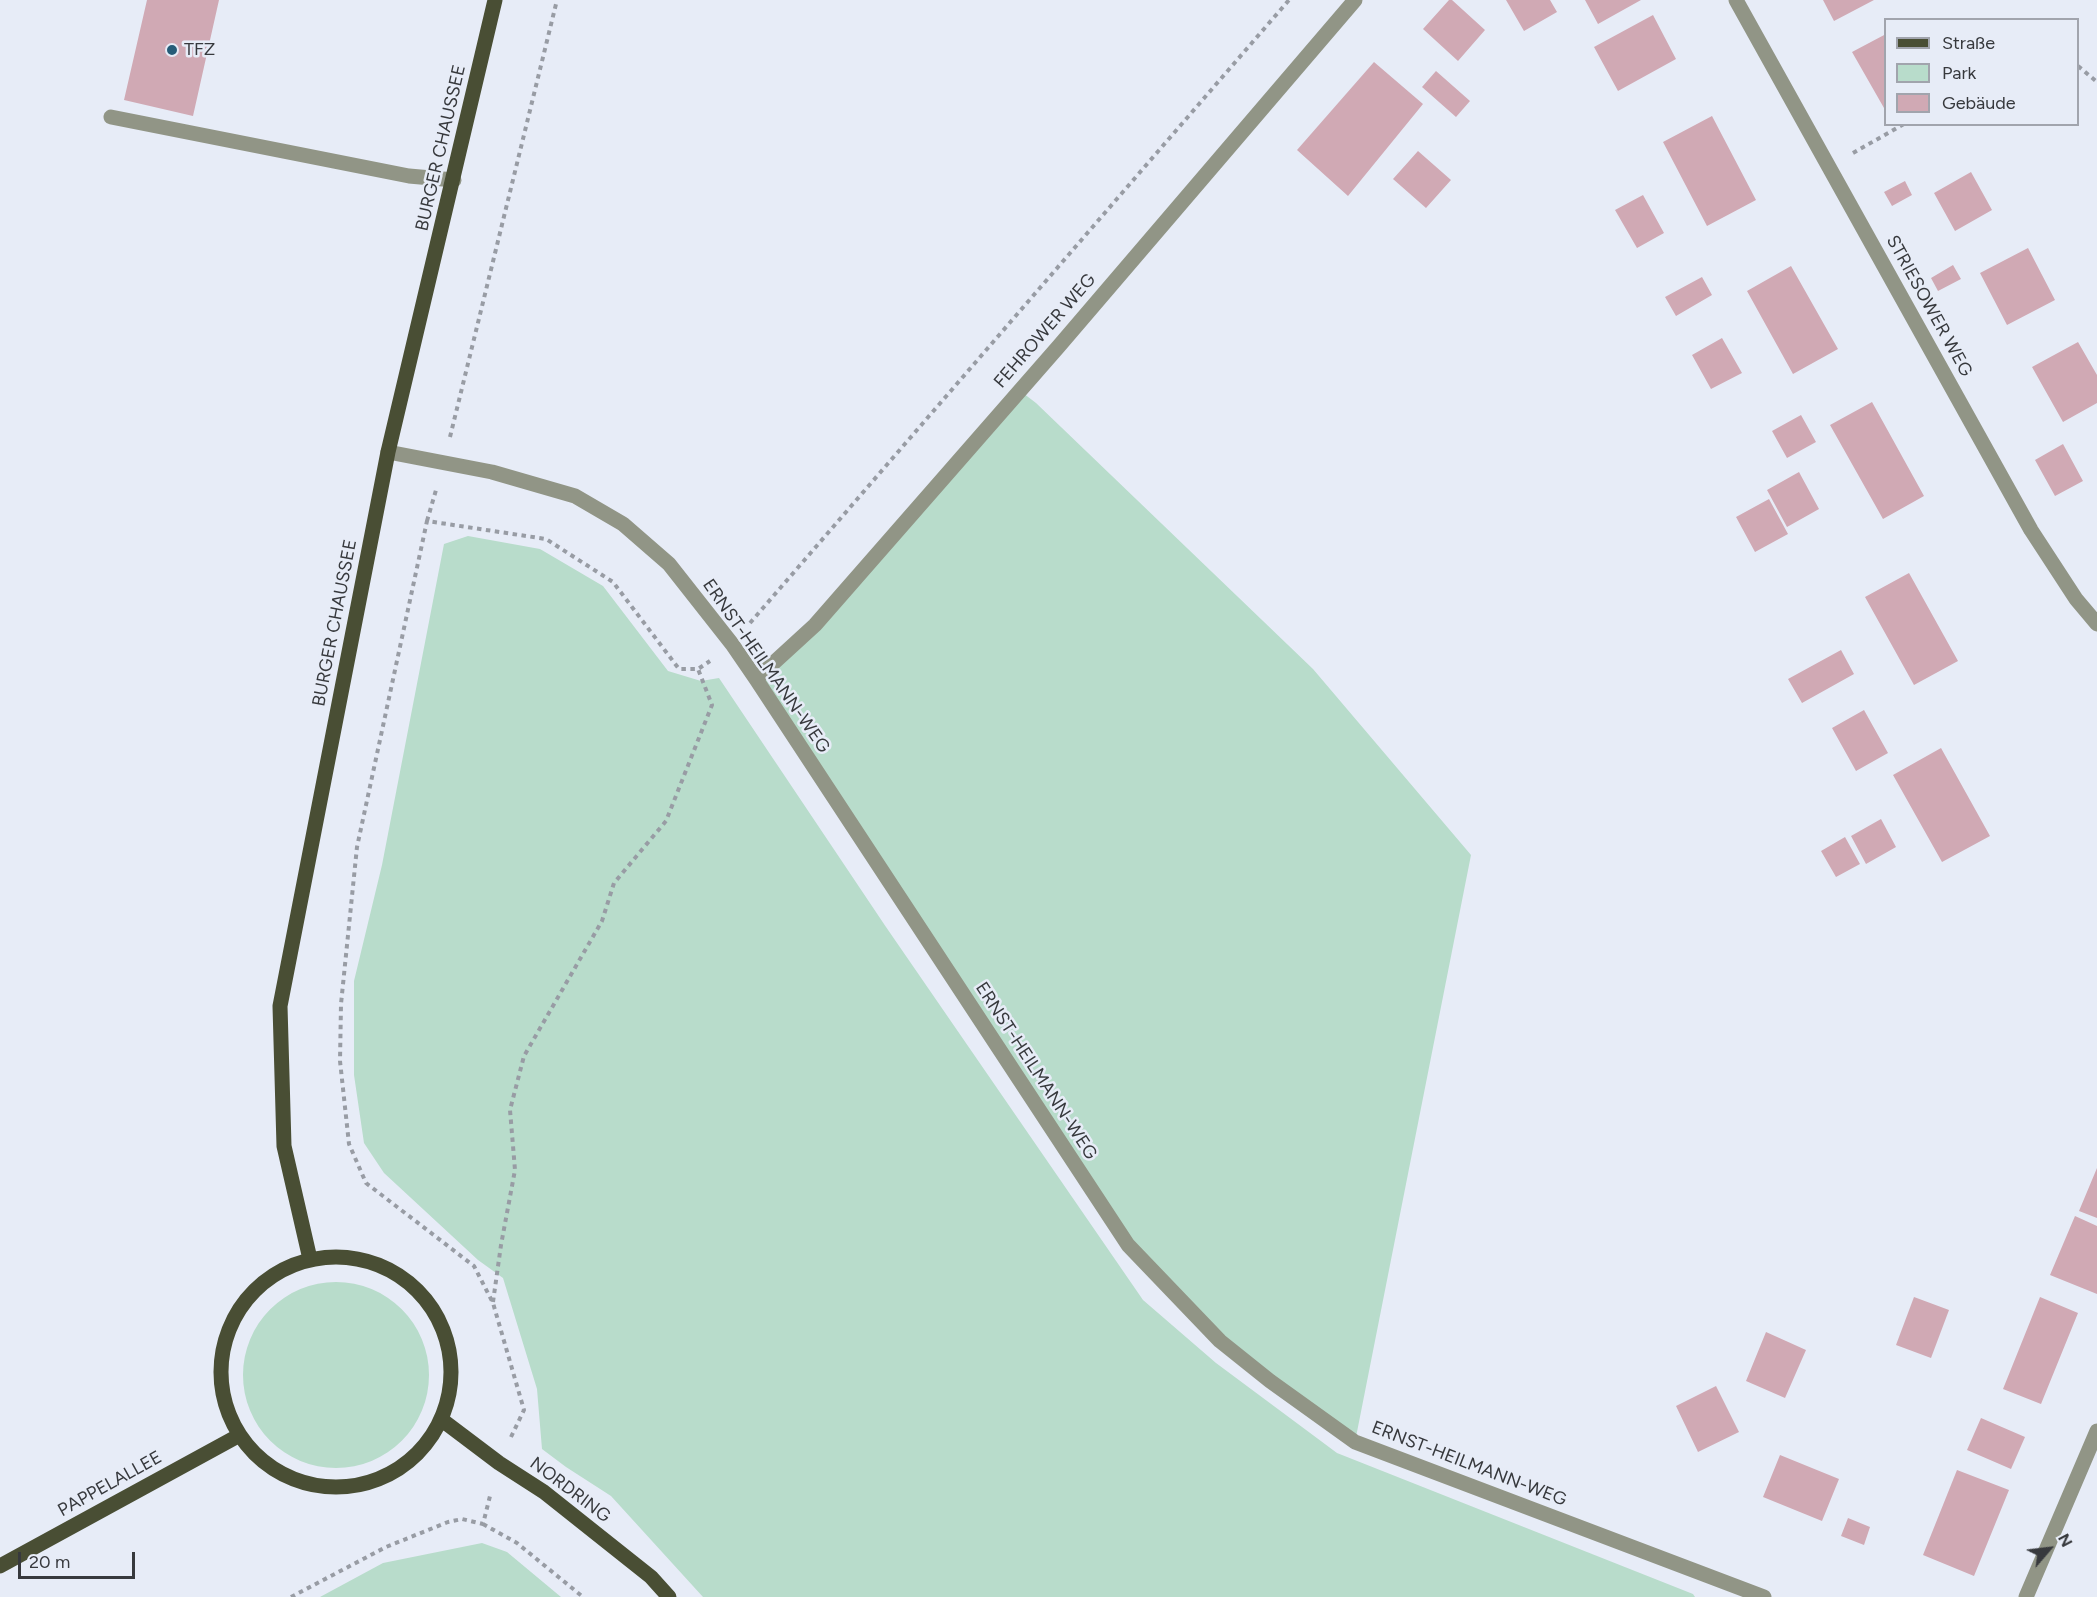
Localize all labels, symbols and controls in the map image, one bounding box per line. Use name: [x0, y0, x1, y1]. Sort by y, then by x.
legend: [1884, 18, 2079, 126]
text: Straße: [1942, 32, 1995, 54]
place label: TFZ: [184, 39, 215, 61]
marker: TFZ: [165, 43, 179, 57]
text: Park: [1942, 62, 1976, 84]
street label: BURGER CHAUSSEE: [411, 63, 471, 233]
text: Gebäude: [1942, 92, 2016, 114]
street label: STRIESOWER WEG: [1881, 232, 1977, 380]
street label: FEHROWER WEG: [990, 269, 1100, 393]
street label: BURGER CHAUSSEE: [308, 538, 362, 708]
street label: ERNST-HEILMANN-WEG: [698, 575, 834, 757]
street label: ERNST-HEILMANN-WEG: [971, 978, 1101, 1164]
street label: ERNST-HEILMANN-WEG: [1368, 1417, 1570, 1511]
street label: PAPPELALLEE: [54, 1447, 166, 1521]
street label: NORDRING: [525, 1453, 615, 1527]
north arrow: [2019, 1519, 2079, 1579]
text: N: [2054, 1530, 2077, 1550]
scale bar: [21, 1540, 138, 1578]
text: 20 m: [29, 1551, 70, 1573]

